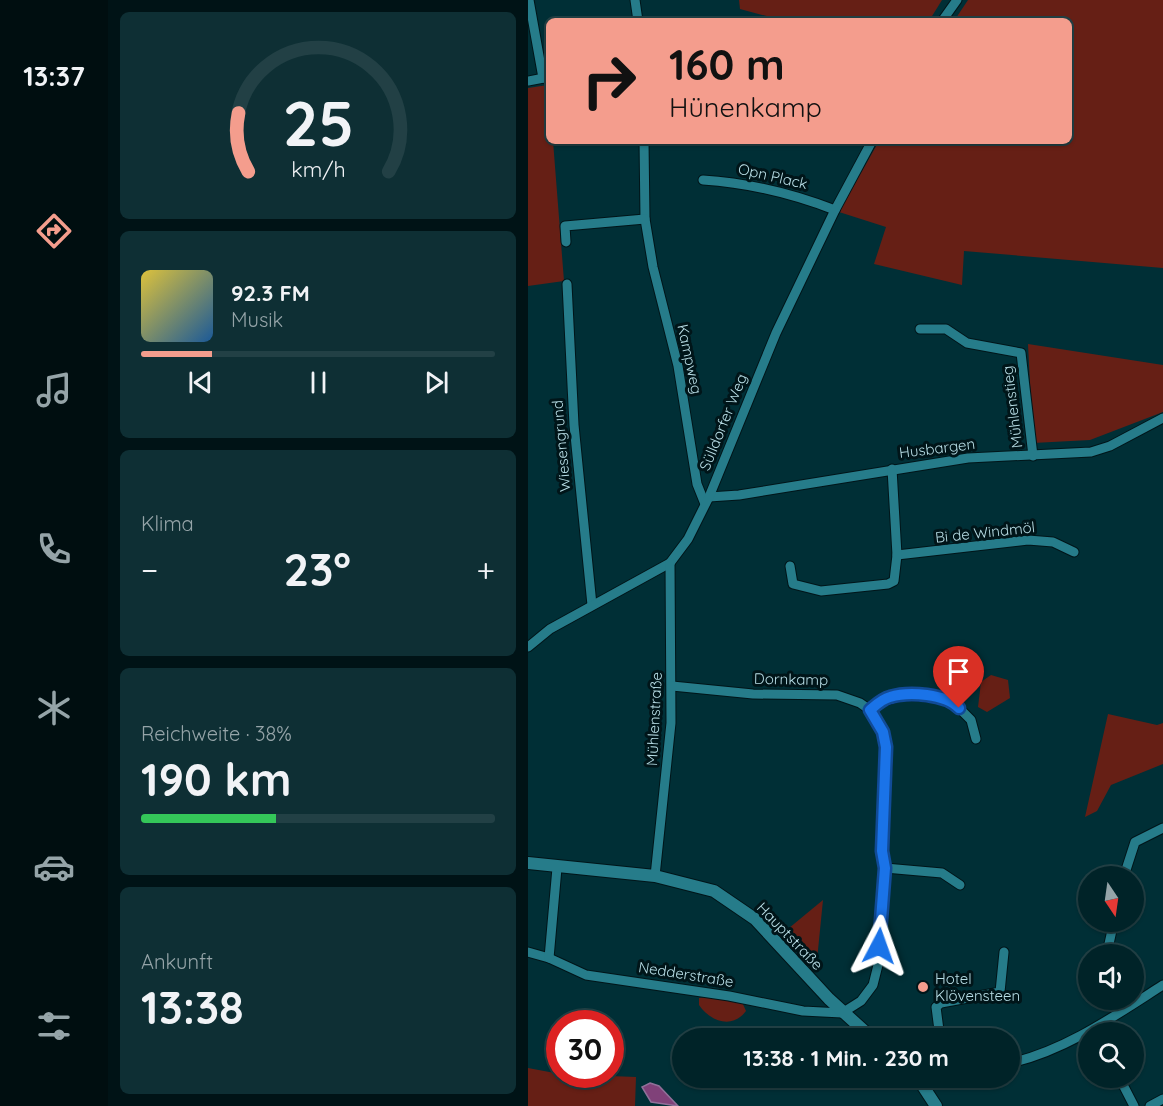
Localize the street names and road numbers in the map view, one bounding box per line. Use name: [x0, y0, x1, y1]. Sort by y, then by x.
street label: Opn Plack: [736, 159, 810, 193]
street label: Kampweg: [673, 322, 707, 396]
street label: Mühlenstieg: [998, 365, 1026, 449]
street label: Sülldorfer Weg: [695, 371, 751, 473]
street label: Wiesengrund: [548, 399, 574, 493]
street label: Husbargen: [898, 434, 976, 462]
street label: Bi de Windmöl: [934, 517, 1036, 547]
street label: Dornkamp: [754, 669, 828, 689]
street label: Mühlenstraße: [642, 671, 666, 767]
street label: Hauptstraße: [753, 898, 827, 974]
street label: Nedderstraße: [637, 957, 735, 991]

